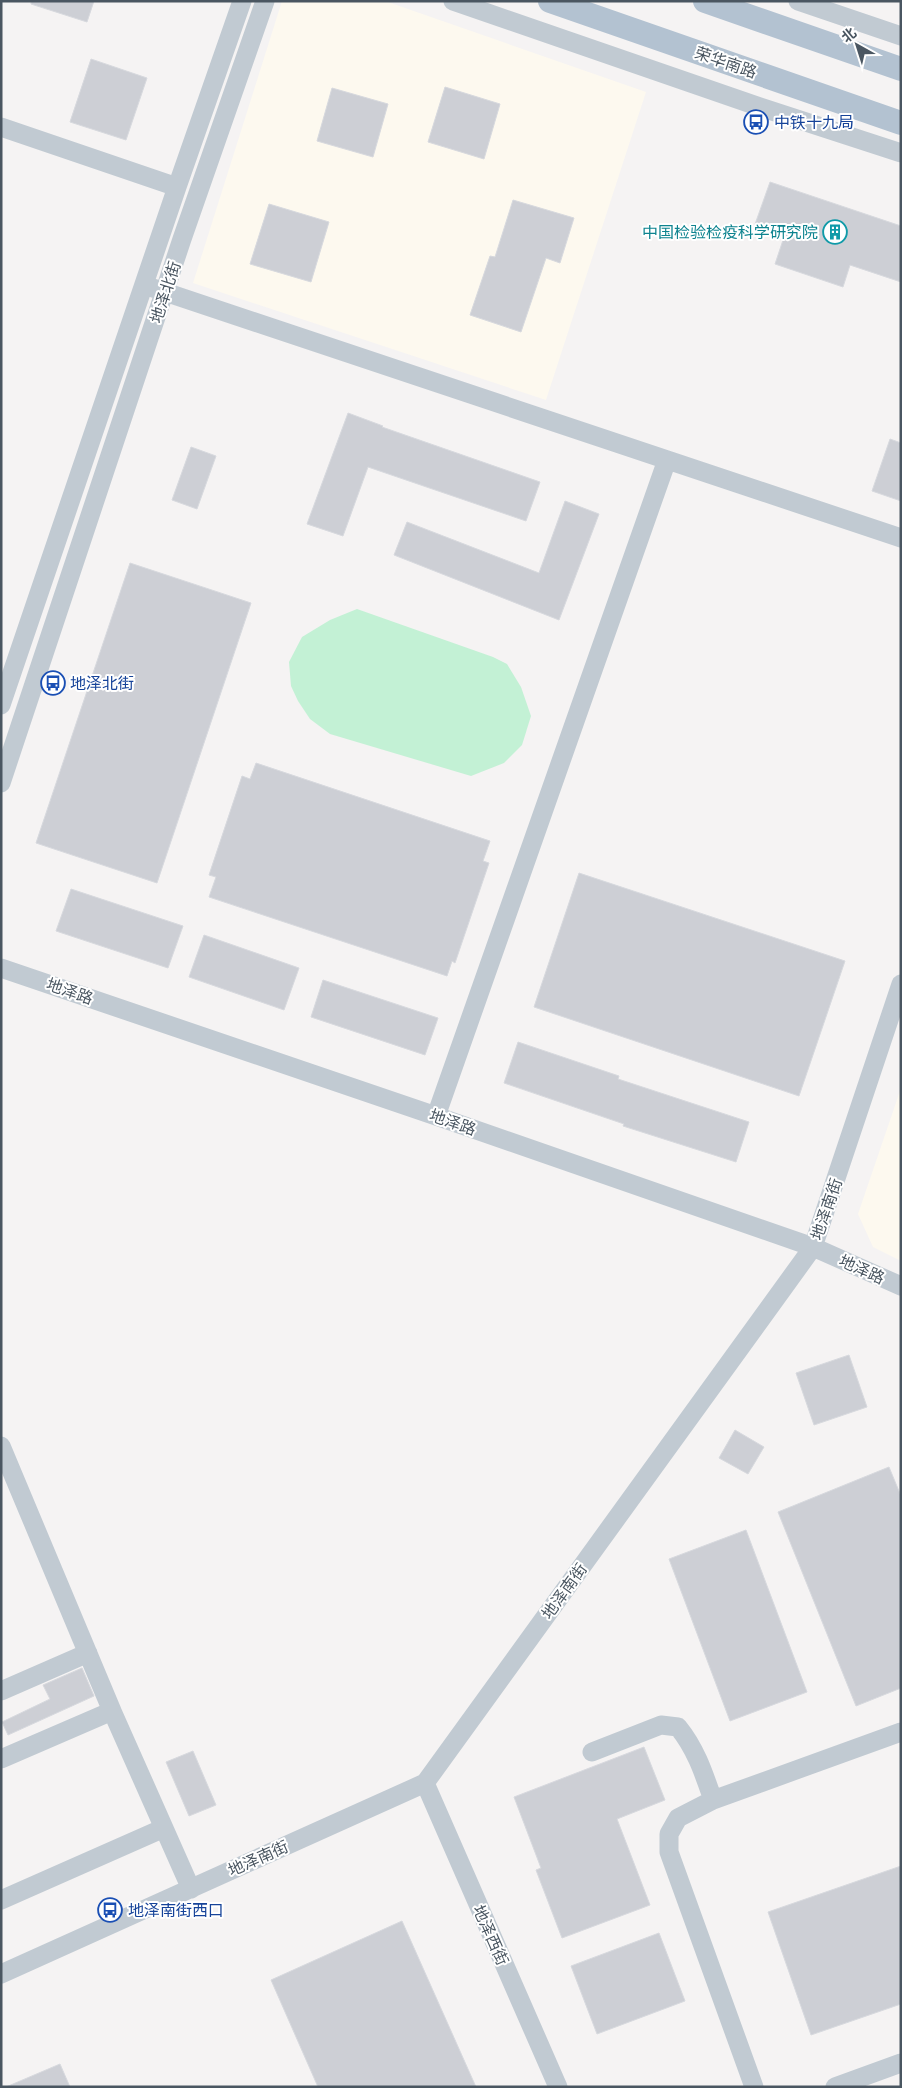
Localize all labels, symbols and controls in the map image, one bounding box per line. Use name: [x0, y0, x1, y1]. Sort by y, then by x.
north arrow: [832, 20, 882, 70]
text: 北: [838, 23, 860, 46]
street label: 荣华南路: [692, 41, 760, 83]
bus stop icon: 中铁十九局: [743, 109, 769, 135]
place label: 中铁十九局: [774, 111, 854, 133]
building icon: 中国检验检疫科学研究院: [822, 219, 848, 245]
place label: 中国检验检疫科学研究院: [642, 221, 818, 243]
street label: 地泽北街: [145, 258, 185, 326]
bus stop icon: 地泽北街: [40, 670, 66, 696]
place label: 地泽北街: [70, 672, 134, 694]
street label: 地泽路: [44, 973, 96, 1009]
street label: 地泽路: [427, 1104, 479, 1140]
street label: 地泽南街: [805, 1175, 847, 1243]
street label: 地泽路: [836, 1249, 888, 1289]
street label: 地泽南街: [536, 1559, 592, 1623]
street label: 地泽南街: [224, 1835, 292, 1881]
bus stop icon: 地泽南街西口: [97, 1897, 123, 1923]
place label: 地泽南街西口: [128, 1899, 224, 1921]
street label: 地泽西街: [468, 1901, 514, 1969]

